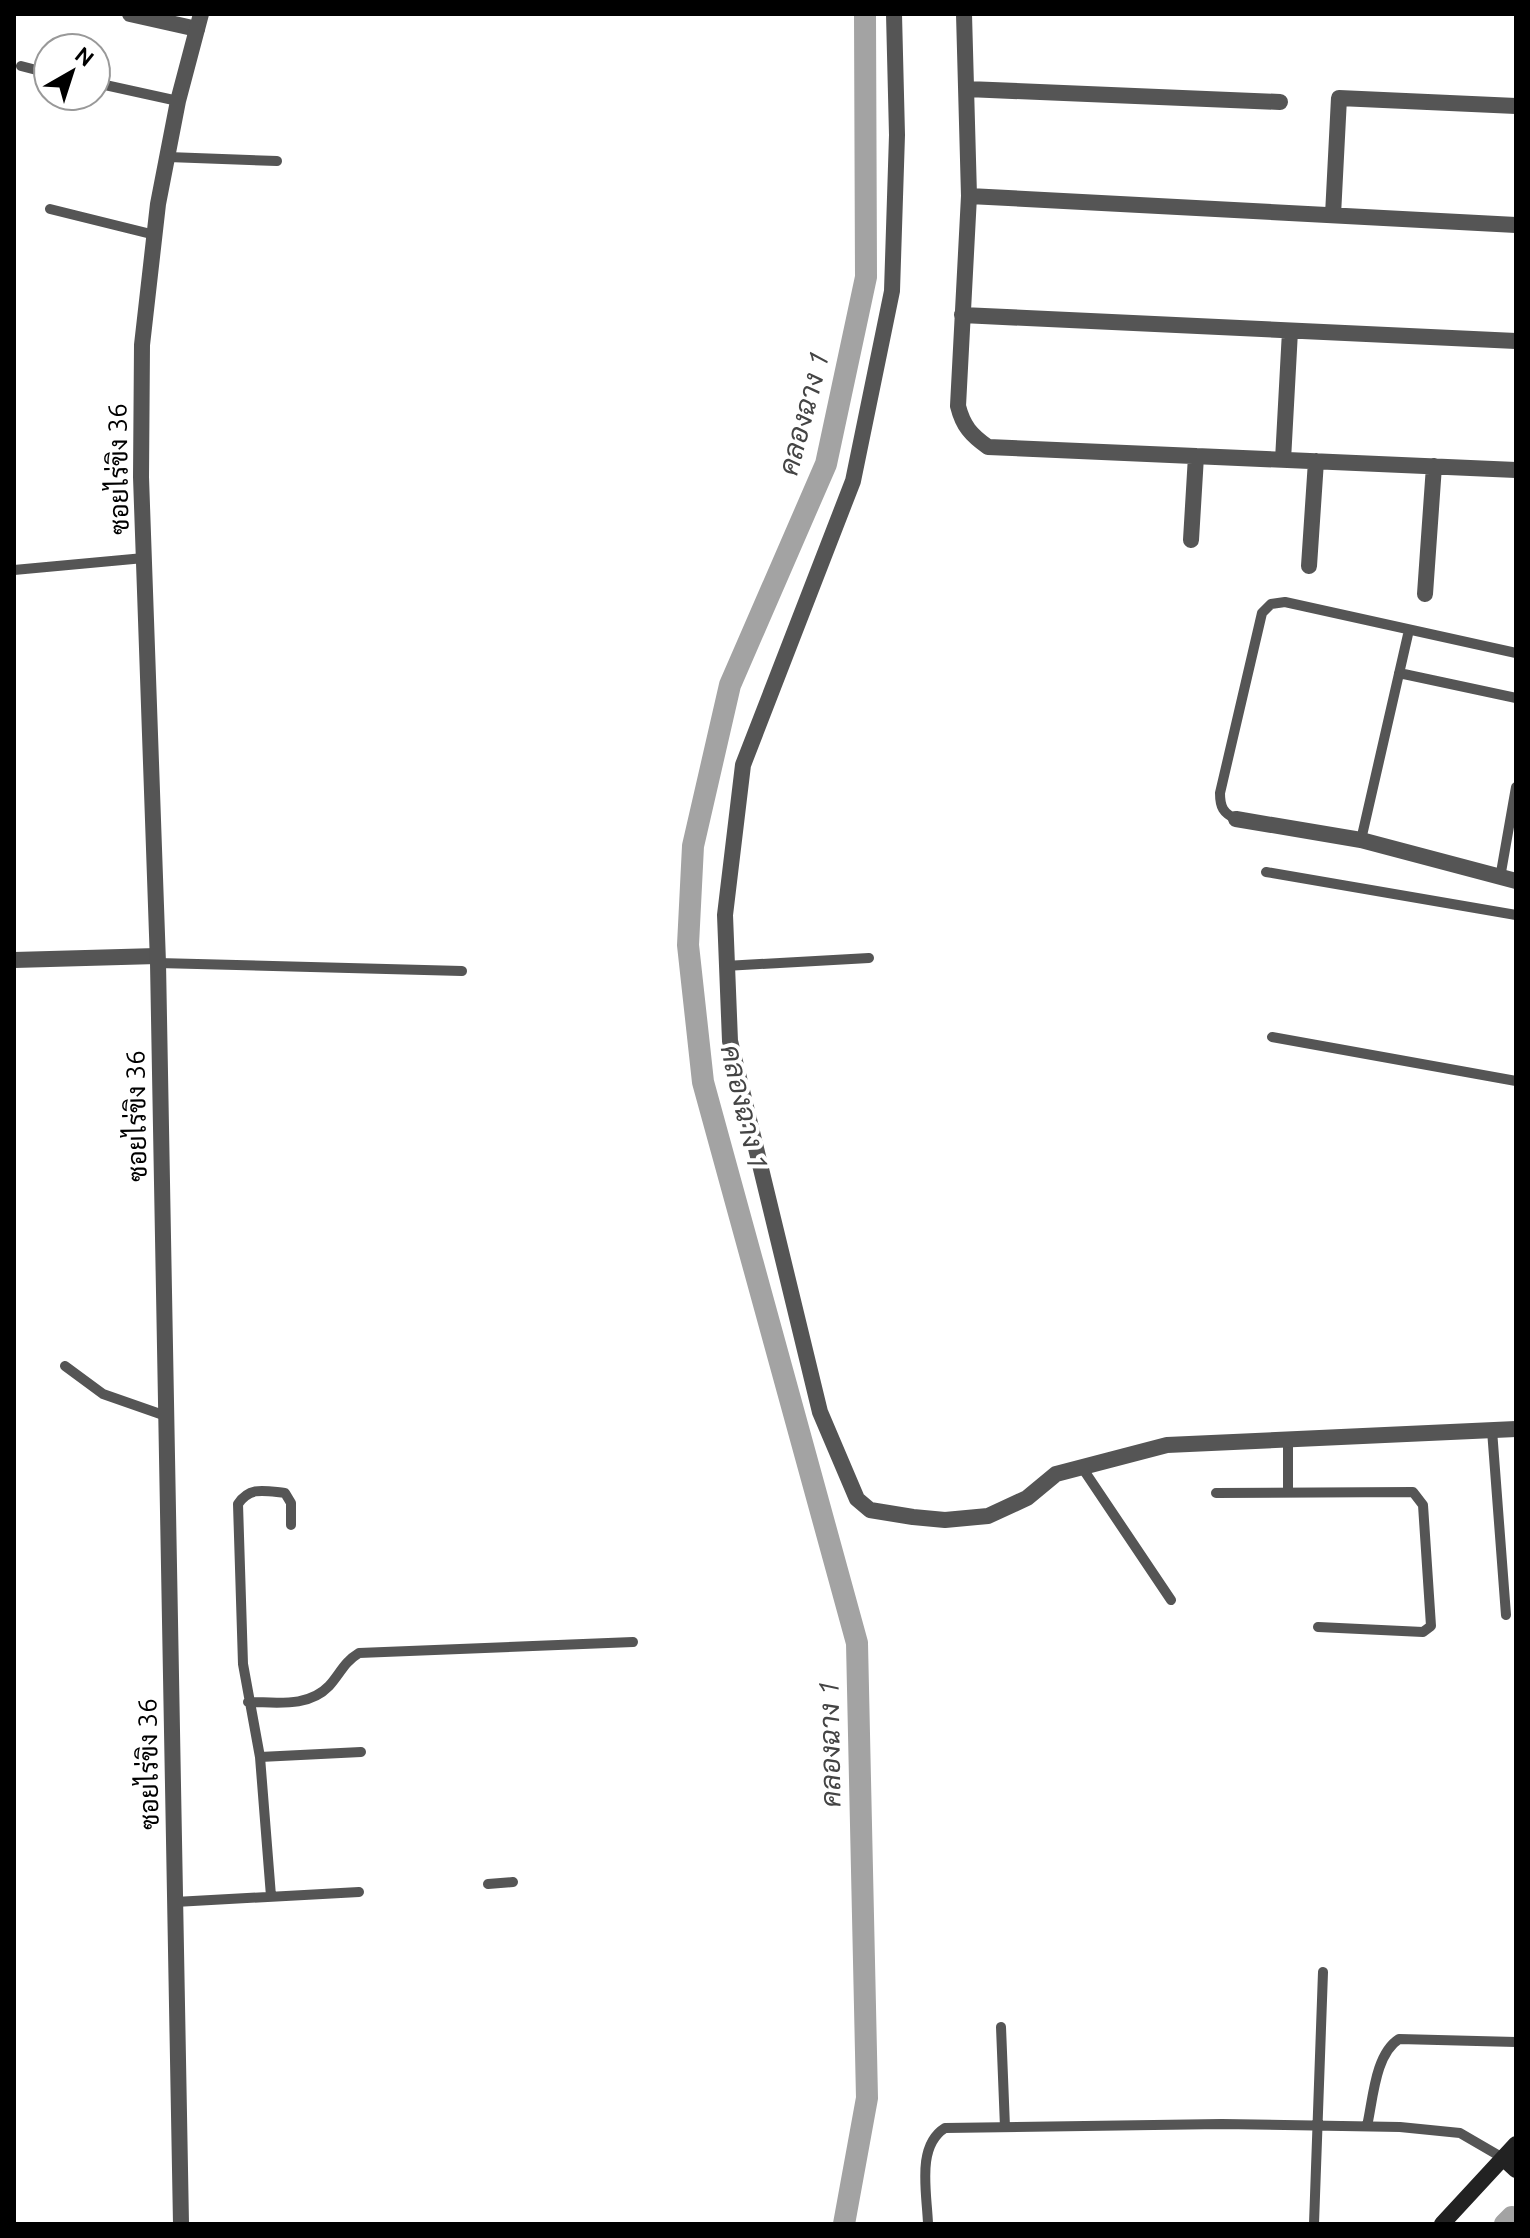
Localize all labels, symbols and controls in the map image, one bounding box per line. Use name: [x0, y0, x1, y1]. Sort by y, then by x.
north arrow: [32, 32, 112, 112]
text: N: [71, 41, 99, 71]
water label: คลองฉาง 1: [772, 348, 834, 478]
street label: ซอยไร่ขิง 36: [101, 403, 134, 535]
water label: คลองฉาง 1: [716, 1042, 774, 1172]
street label: ซอยไร่ขิง 36: [119, 1050, 152, 1182]
water label: คลองฉาง 1: [812, 1680, 846, 1808]
street label: ซอยไร่ขิง 36: [131, 1698, 164, 1830]

